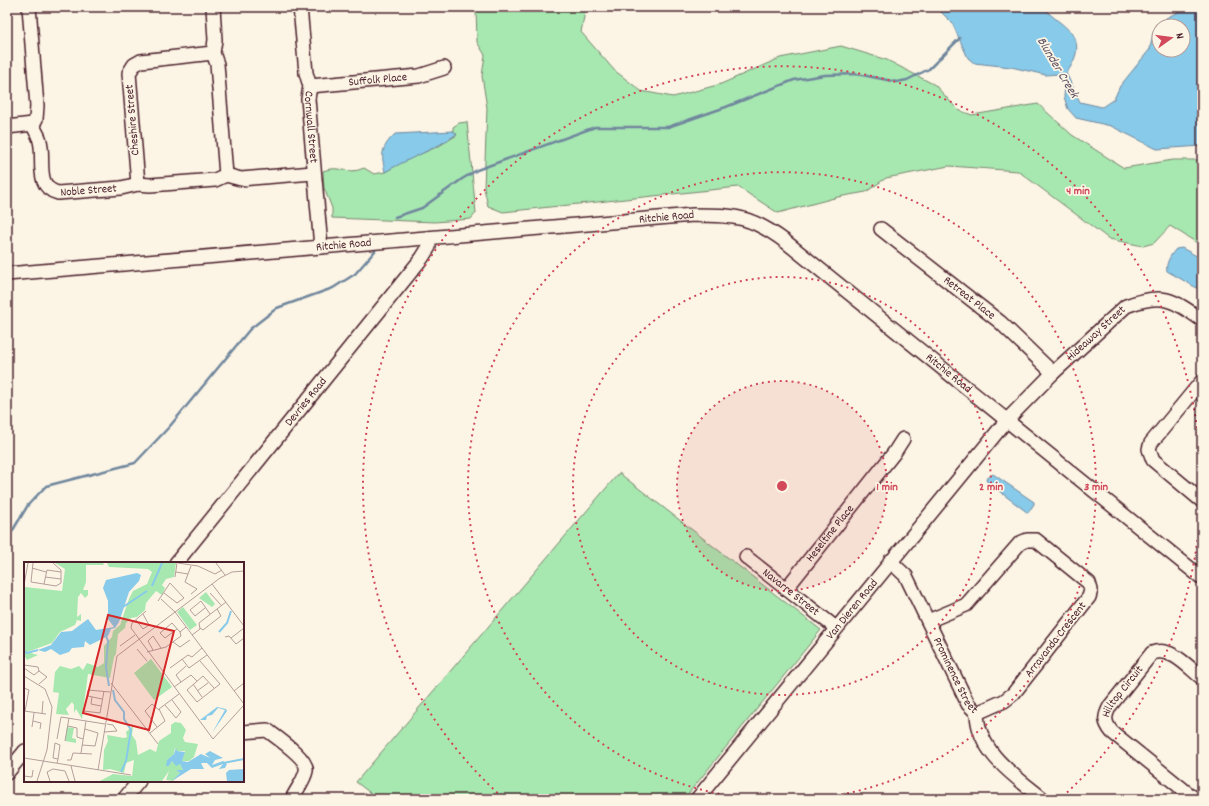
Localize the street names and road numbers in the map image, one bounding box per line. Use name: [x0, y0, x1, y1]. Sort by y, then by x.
street label: Suffolk Place: [348, 69, 408, 91]
street label: Cheshire Street: [121, 83, 145, 156]
street label: Cornwall Street: [299, 90, 322, 164]
street label: Noble Street: [60, 180, 118, 201]
street label: Ritchie Road: [638, 206, 695, 228]
street label: Ritchie Road: [315, 234, 372, 256]
street label: Retreat Place: [940, 272, 999, 324]
street label: Hideaway Street: [1063, 301, 1130, 365]
street label: Ritchie Road: [922, 349, 976, 397]
street label: Devries Road: [281, 374, 331, 430]
street label: Heseltine Place: [802, 501, 858, 566]
street label: Navarre Street: [759, 564, 823, 620]
street label: Van Dieren Road: [822, 575, 882, 643]
street label: Arravanda Crescent: [1021, 598, 1091, 682]
street label: Prominence Street: [928, 634, 982, 718]
street label: Hilltop Circuit: [1097, 661, 1148, 719]

